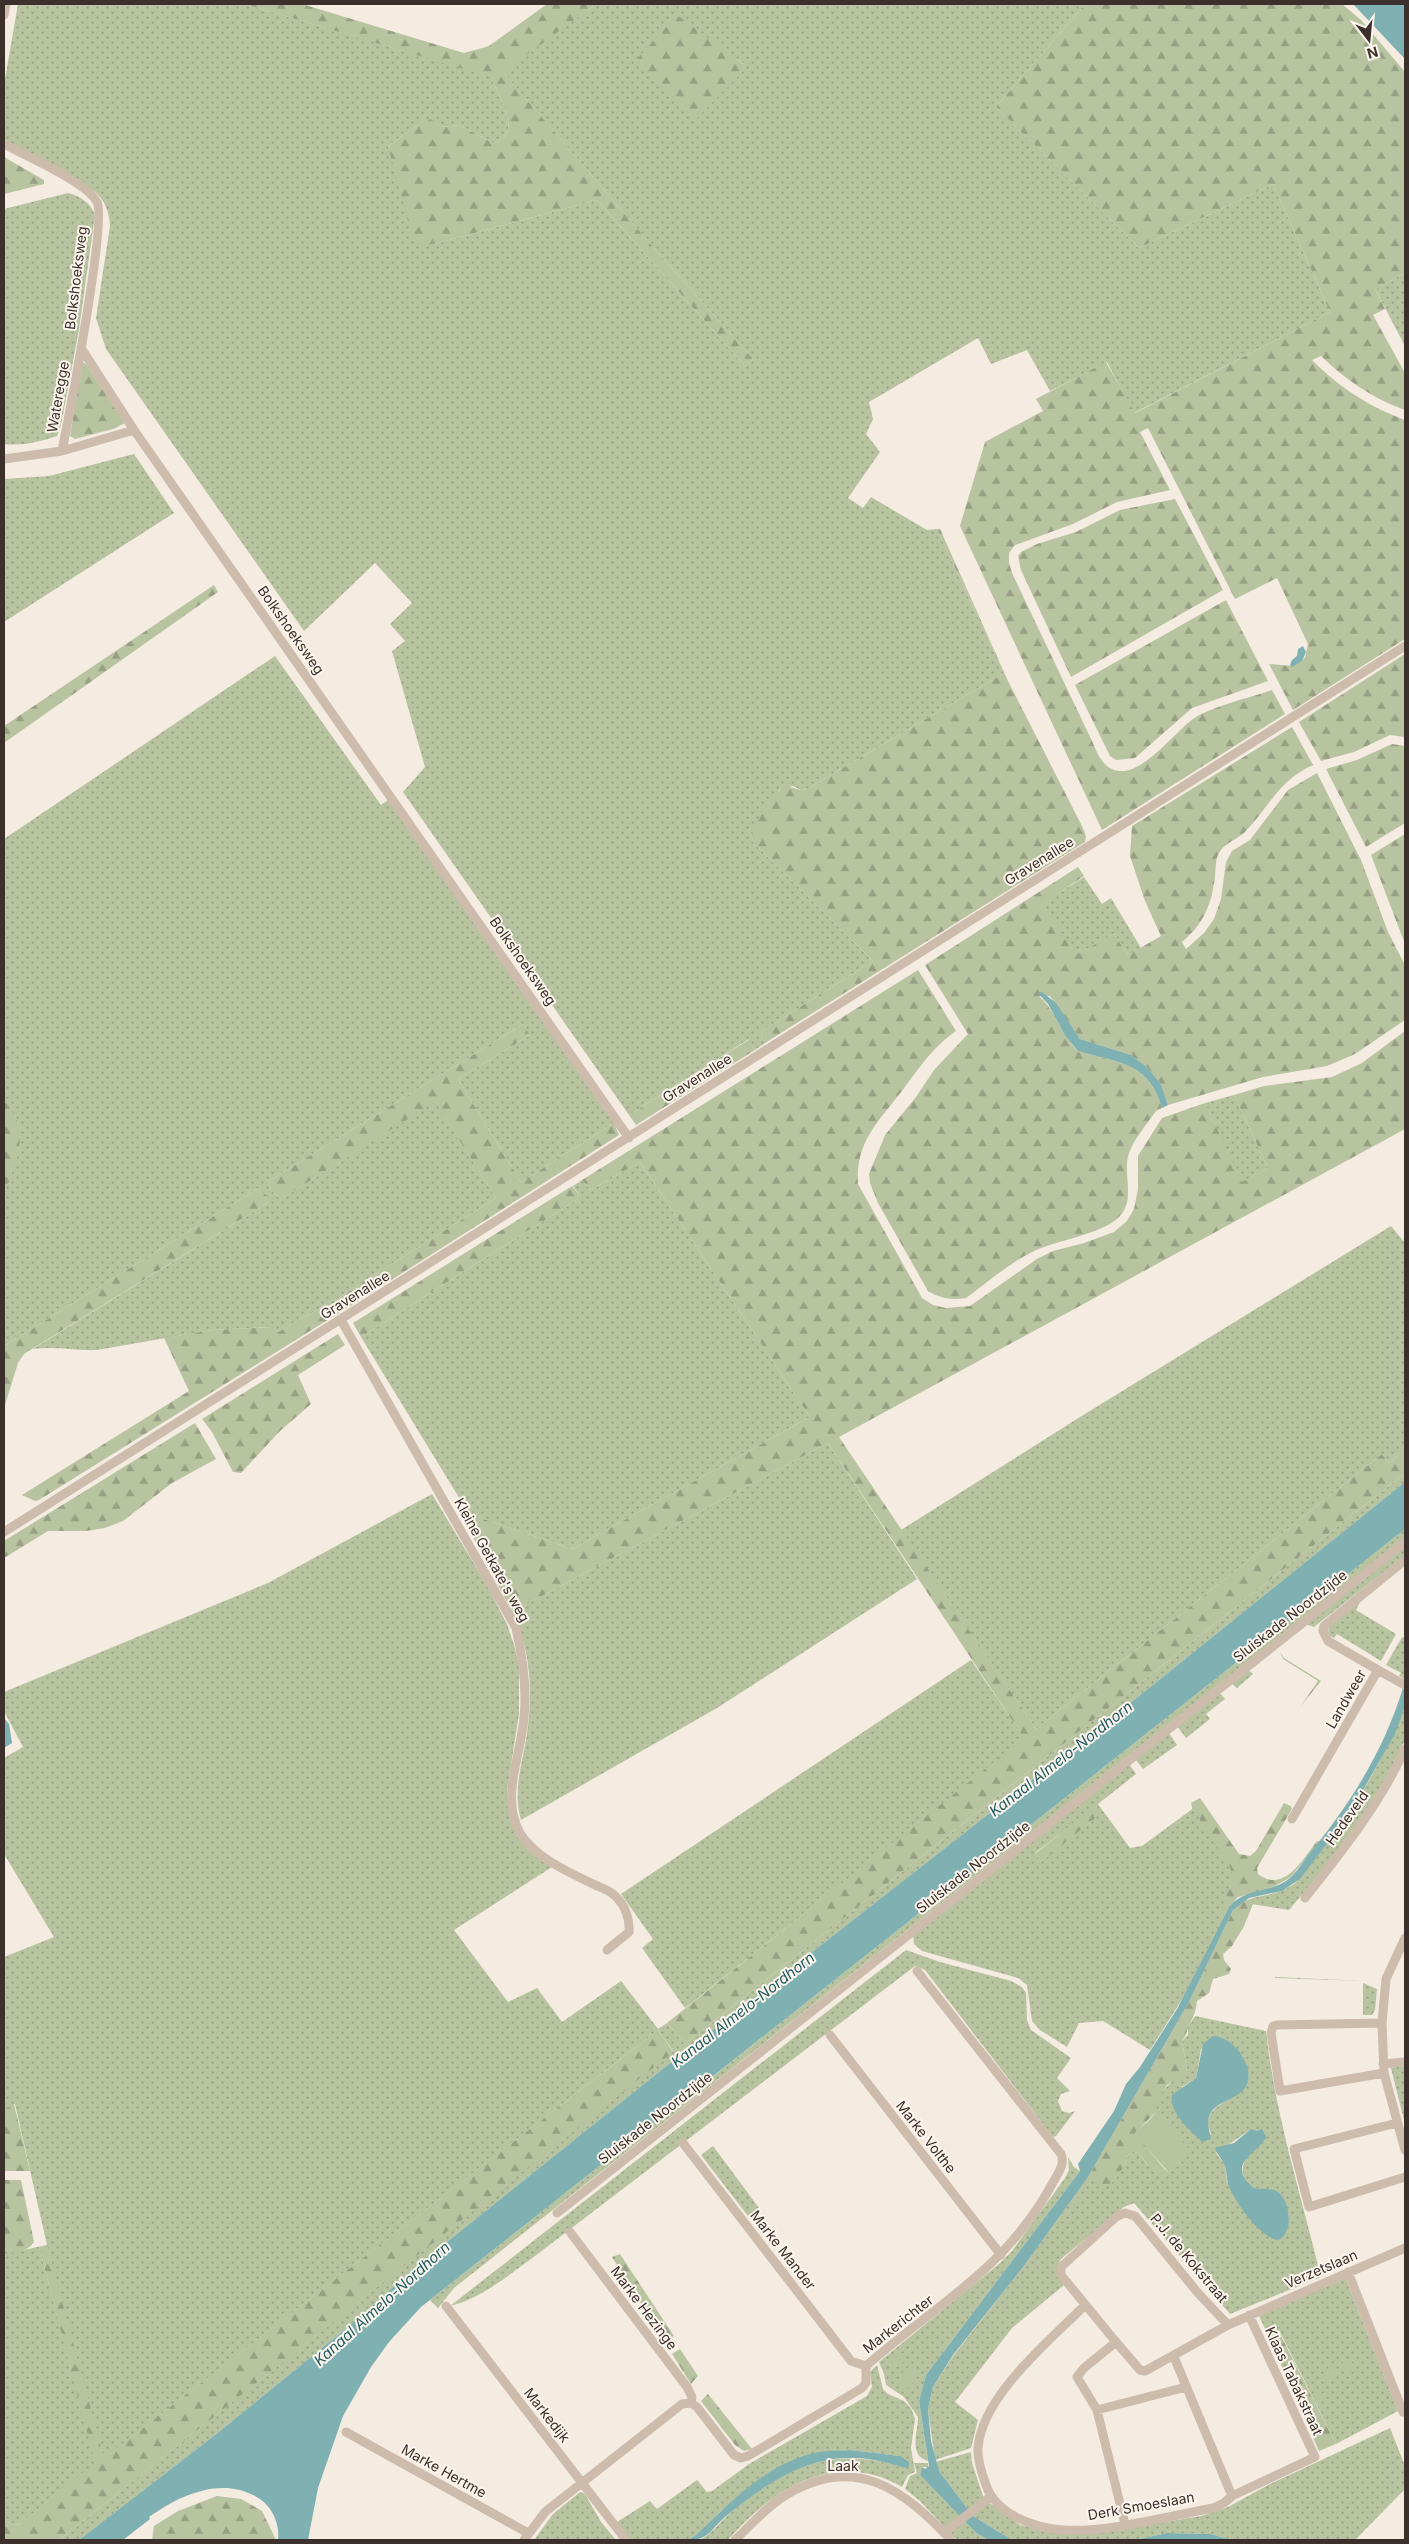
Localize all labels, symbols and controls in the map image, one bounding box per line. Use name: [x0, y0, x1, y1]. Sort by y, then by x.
north arrow: [1344, 15, 1394, 65]
text: N: [1365, 43, 1380, 63]
street label: Bolkshoeksweg: [61, 225, 90, 331]
street label: Wateregge: [43, 360, 72, 434]
street label: Bolkshoeksweg: [255, 582, 328, 677]
street label: Gravenallee: [1001, 833, 1076, 889]
street label: Bolkshoeksweg: [487, 913, 560, 1008]
street label: Gravenallee: [659, 1050, 734, 1106]
street label: Gravenallee: [317, 1267, 392, 1323]
street label: Kleine Getkate's weg: [451, 1495, 534, 1625]
street label: Sluiskade Noordzijde: [1229, 1566, 1350, 1665]
street label: Landweer: [1322, 1666, 1369, 1731]
water label: Kanaal Almelo-Nordhorn: [985, 1697, 1136, 1820]
street label: Hedeveld: [1322, 1787, 1372, 1848]
street label: Sluiskade Noordzijde: [912, 1817, 1033, 1916]
water label: Kanaal Almelo-Nordhorn: [667, 1948, 818, 2071]
street label: Sluiskade Noordzijde: [594, 2068, 715, 2167]
street label: Marke Volthe: [893, 2097, 960, 2176]
street label: Marke Mander: [747, 2207, 820, 2293]
street label: P.J. de Kokstraat: [1147, 2210, 1232, 2306]
water label: Kanaal Almelo-Nordhorn: [310, 2237, 454, 2370]
street label: Verzetslaan: [1282, 2246, 1360, 2291]
street label: Marke Hezinge: [608, 2263, 681, 2353]
street label: Markerichter: [859, 2291, 936, 2356]
street label: Klaas Tabakstraat: [1262, 2324, 1327, 2438]
street label: Markedijk: [521, 2384, 574, 2446]
street label: Marke Hertme: [399, 2440, 490, 2501]
street label: Laak: [827, 2457, 859, 2474]
street label: Derk Smoeslaan: [1086, 2488, 1196, 2523]

